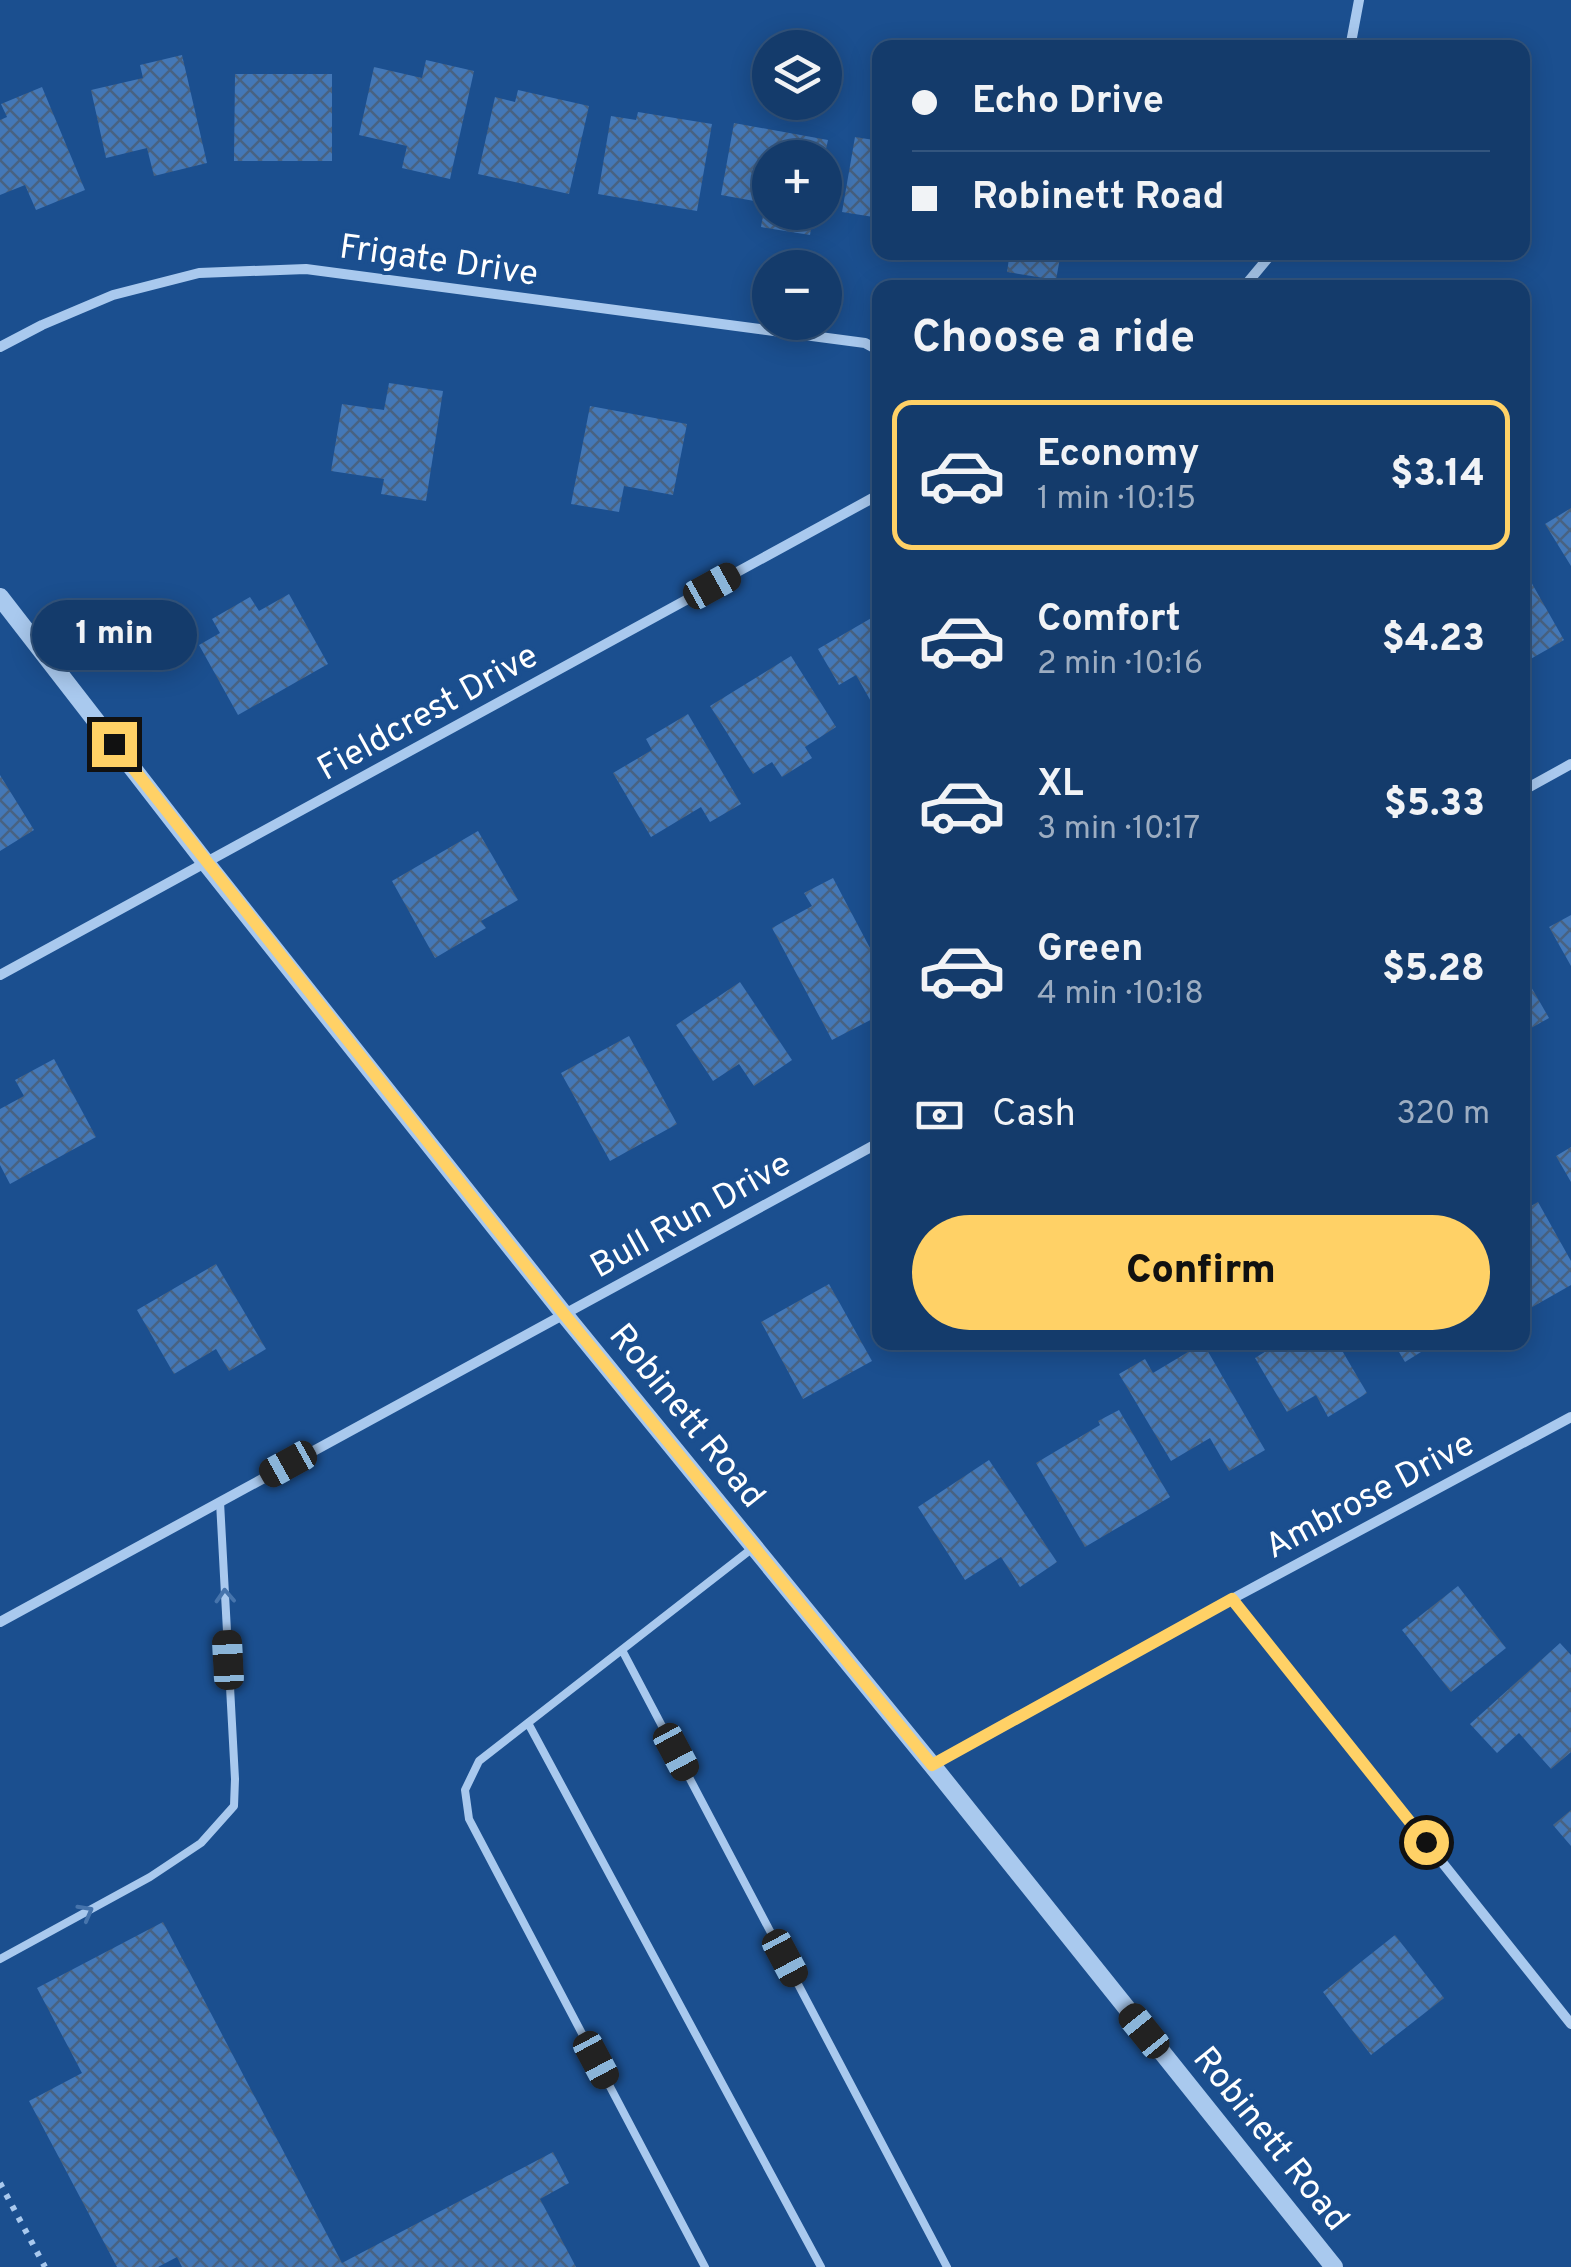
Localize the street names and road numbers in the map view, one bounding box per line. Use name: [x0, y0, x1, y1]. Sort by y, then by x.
street label: Frigate Drive: [336, 226, 541, 298]
street label: Fieldcrest Drive: [310, 635, 546, 792]
street label: Bull Run Drive: [583, 1143, 800, 1290]
street label: Robinett Road: [598, 1316, 773, 1518]
street label: Ambrose Drive: [1258, 1423, 1483, 1570]
street label: Robinett Road: [1182, 2039, 1357, 2241]

